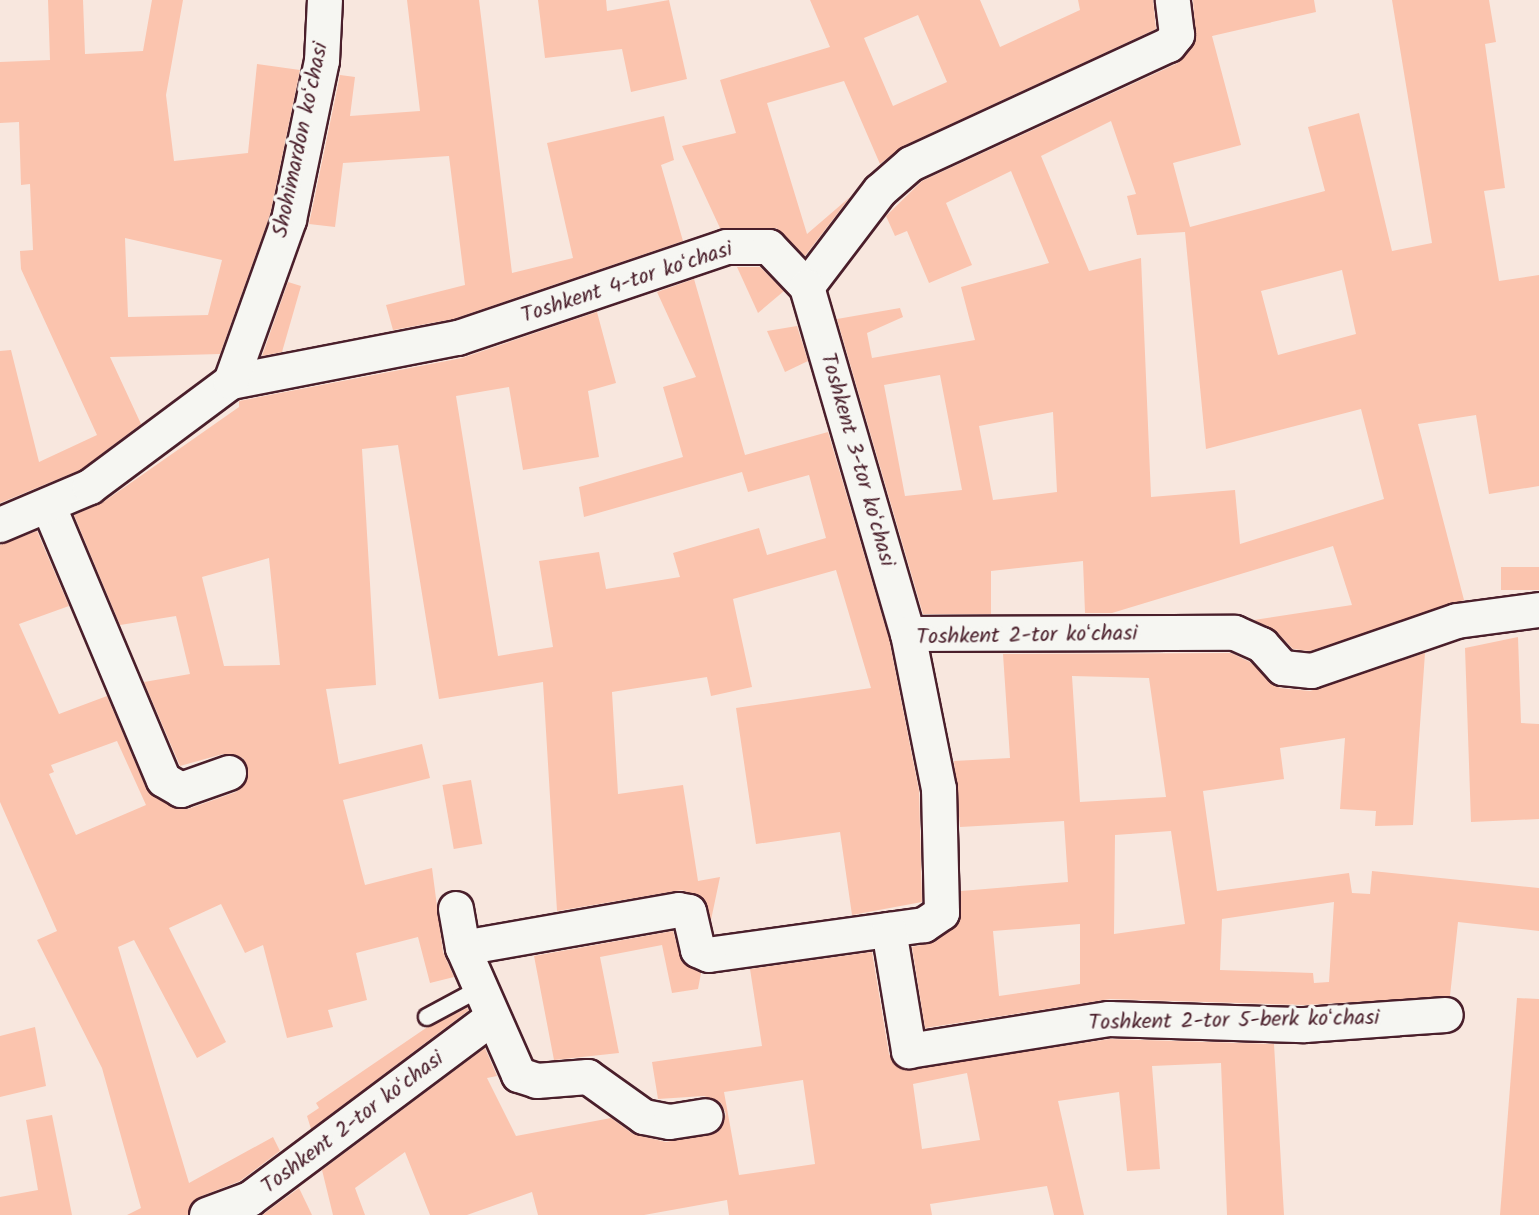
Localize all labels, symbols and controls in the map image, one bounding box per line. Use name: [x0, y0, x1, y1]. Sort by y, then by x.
street label: Shohimardon koʻchasi: [267, 40, 335, 240]
street label: Toshkent 4-tor koʻchasi: [518, 236, 736, 330]
street label: Toshkent 3-tor koʻchasi: [814, 350, 900, 570]
street label: Toshkent 2-tor koʻchasi: [916, 621, 1138, 651]
street label: Toshkent 2-tor 5-berk koʻchasi: [1088, 1005, 1380, 1037]
street label: Toshkent 2-tor koʻchasi: [257, 1046, 449, 1200]

